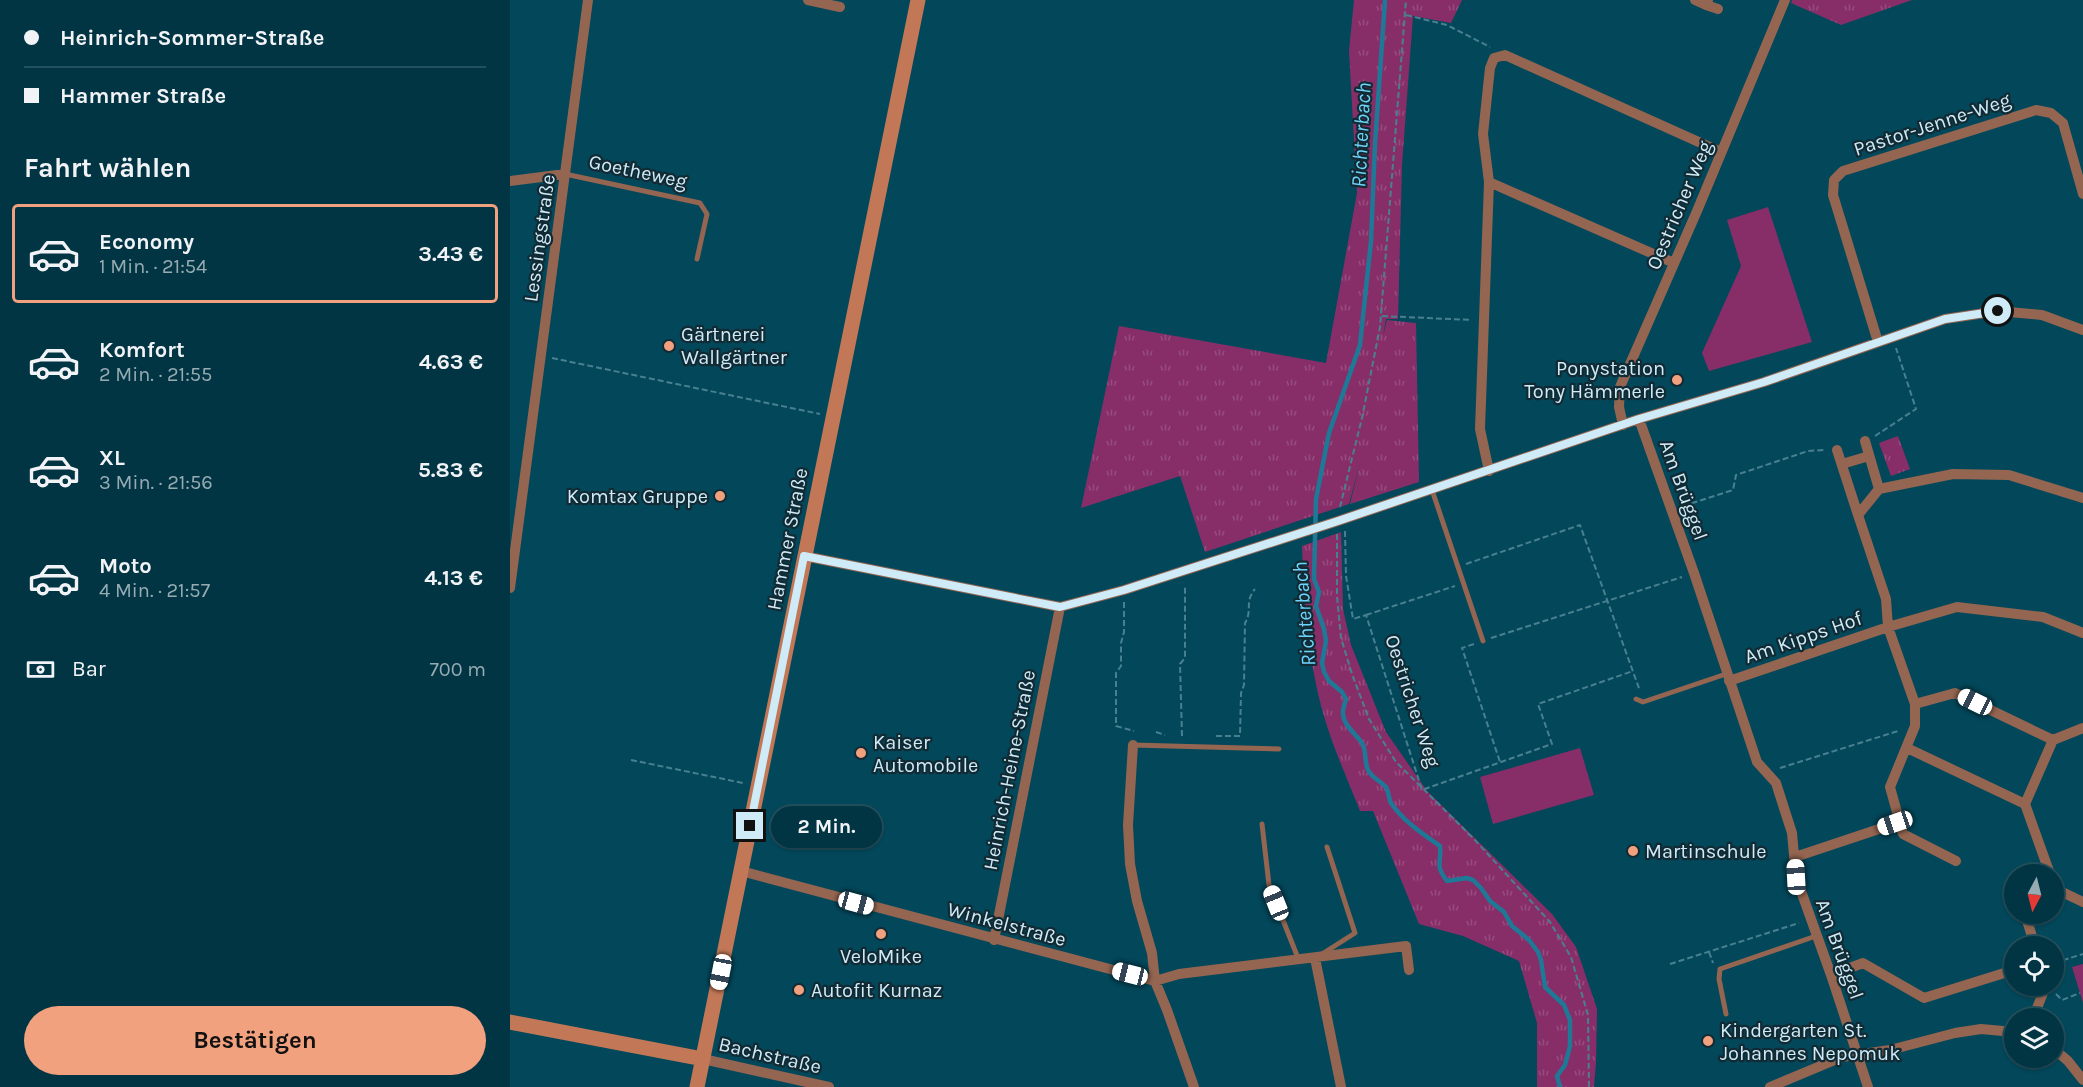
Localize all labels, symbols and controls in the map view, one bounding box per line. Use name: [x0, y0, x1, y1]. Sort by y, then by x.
text: Heinrich-Sommer-Straße: [60, 25, 324, 51]
water label: Richterbach: [1346, 82, 1376, 188]
text: Hammer Straße: [60, 83, 226, 109]
street label: Pastor-Jenne-Weg: [1851, 88, 2014, 161]
street label: Oestricher Weg: [1642, 137, 1717, 273]
street label: Goetheweg: [587, 150, 689, 193]
text: Fahrt wählen: [24, 152, 191, 184]
street label: Lessingstraße: [519, 173, 560, 303]
icon: car: [27, 227, 81, 281]
text: Economy: [99, 229, 194, 255]
text: 3.43 €: [418, 241, 483, 267]
text: 1 Min. · 21:54: [99, 255, 207, 278]
route start: [1984, 297, 2011, 324]
place label: Gärtnerei Wallgärtner: [681, 323, 788, 369]
icon: car: [27, 335, 81, 389]
text: Komfort: [99, 337, 185, 363]
marker: Gärtnerei Wallgärtner: [662, 339, 676, 353]
text: 4.63 €: [419, 349, 483, 375]
place label: Ponystation Tony Hämmerle: [1524, 357, 1665, 403]
text: 2 Min. · 21:55: [99, 363, 212, 386]
marker: Ponystation Tony Hämmerle: [1670, 373, 1684, 387]
street label: Am Brüggel: [1655, 437, 1712, 544]
icon: car: [27, 443, 81, 497]
text: XL: [99, 445, 125, 471]
text: 5.83 €: [418, 457, 483, 483]
street label: Hammer Straße: [762, 466, 813, 612]
text: 3 Min. · 21:56: [99, 471, 213, 494]
place label: Komtax Gruppe: [567, 485, 708, 508]
marker: Komtax Gruppe: [713, 489, 727, 503]
icon: car: [27, 551, 81, 605]
text: Moto: [99, 553, 152, 579]
water label: Richterbach: [1287, 561, 1321, 667]
text: 4.13 €: [424, 565, 483, 591]
text: 4 Min. · 21:57: [99, 579, 210, 602]
street label: Am Kipps Hof: [1741, 607, 1865, 668]
street label: Oestricher Weg: [1380, 632, 1445, 770]
icon: cash: [24, 653, 57, 686]
text: Bar: [72, 656, 106, 682]
text: 700 m: [429, 658, 486, 681]
street label: Heinrich-Heine-Straße: [979, 668, 1040, 872]
car: [1955, 686, 1995, 718]
place label: Kaiser Automobile: [873, 731, 978, 777]
marker: Kaiser Automobile: [854, 746, 868, 760]
callout: 2 Min.: [771, 805, 882, 847]
car: [1875, 809, 1915, 837]
route end: [736, 812, 763, 839]
text: 2 Min.: [798, 815, 855, 838]
place label: Martinschule: [1645, 840, 1767, 863]
marker: Martinschule: [1626, 844, 1640, 858]
car: [1786, 859, 1806, 895]
north arrow: [2004, 864, 2064, 924]
map controls: [2004, 864, 2064, 1068]
car: [1261, 883, 1291, 923]
car: [836, 890, 876, 916]
street label: Am Brüggel: [1811, 896, 1868, 1003]
street label: Winkelstraße: [945, 898, 1069, 951]
marker: VeloMike: [874, 927, 888, 941]
button: locate: [2004, 936, 2064, 996]
place label: VeloMike: [840, 945, 922, 968]
car: [709, 953, 733, 991]
car: [1110, 961, 1150, 987]
place label: Autofit Kurnaz: [811, 979, 942, 1002]
marker: Autofit Kurnaz: [792, 983, 806, 997]
button: Bestätigen: [24, 1006, 486, 1075]
button: layers: [2004, 1008, 2064, 1068]
place label: Kindergarten St. Johannes Nepomuk: [1720, 1019, 1900, 1065]
street label: Bachstraße: [716, 1033, 823, 1078]
marker: Kindergarten St. Johannes Nepomuk: [1701, 1034, 1715, 1048]

